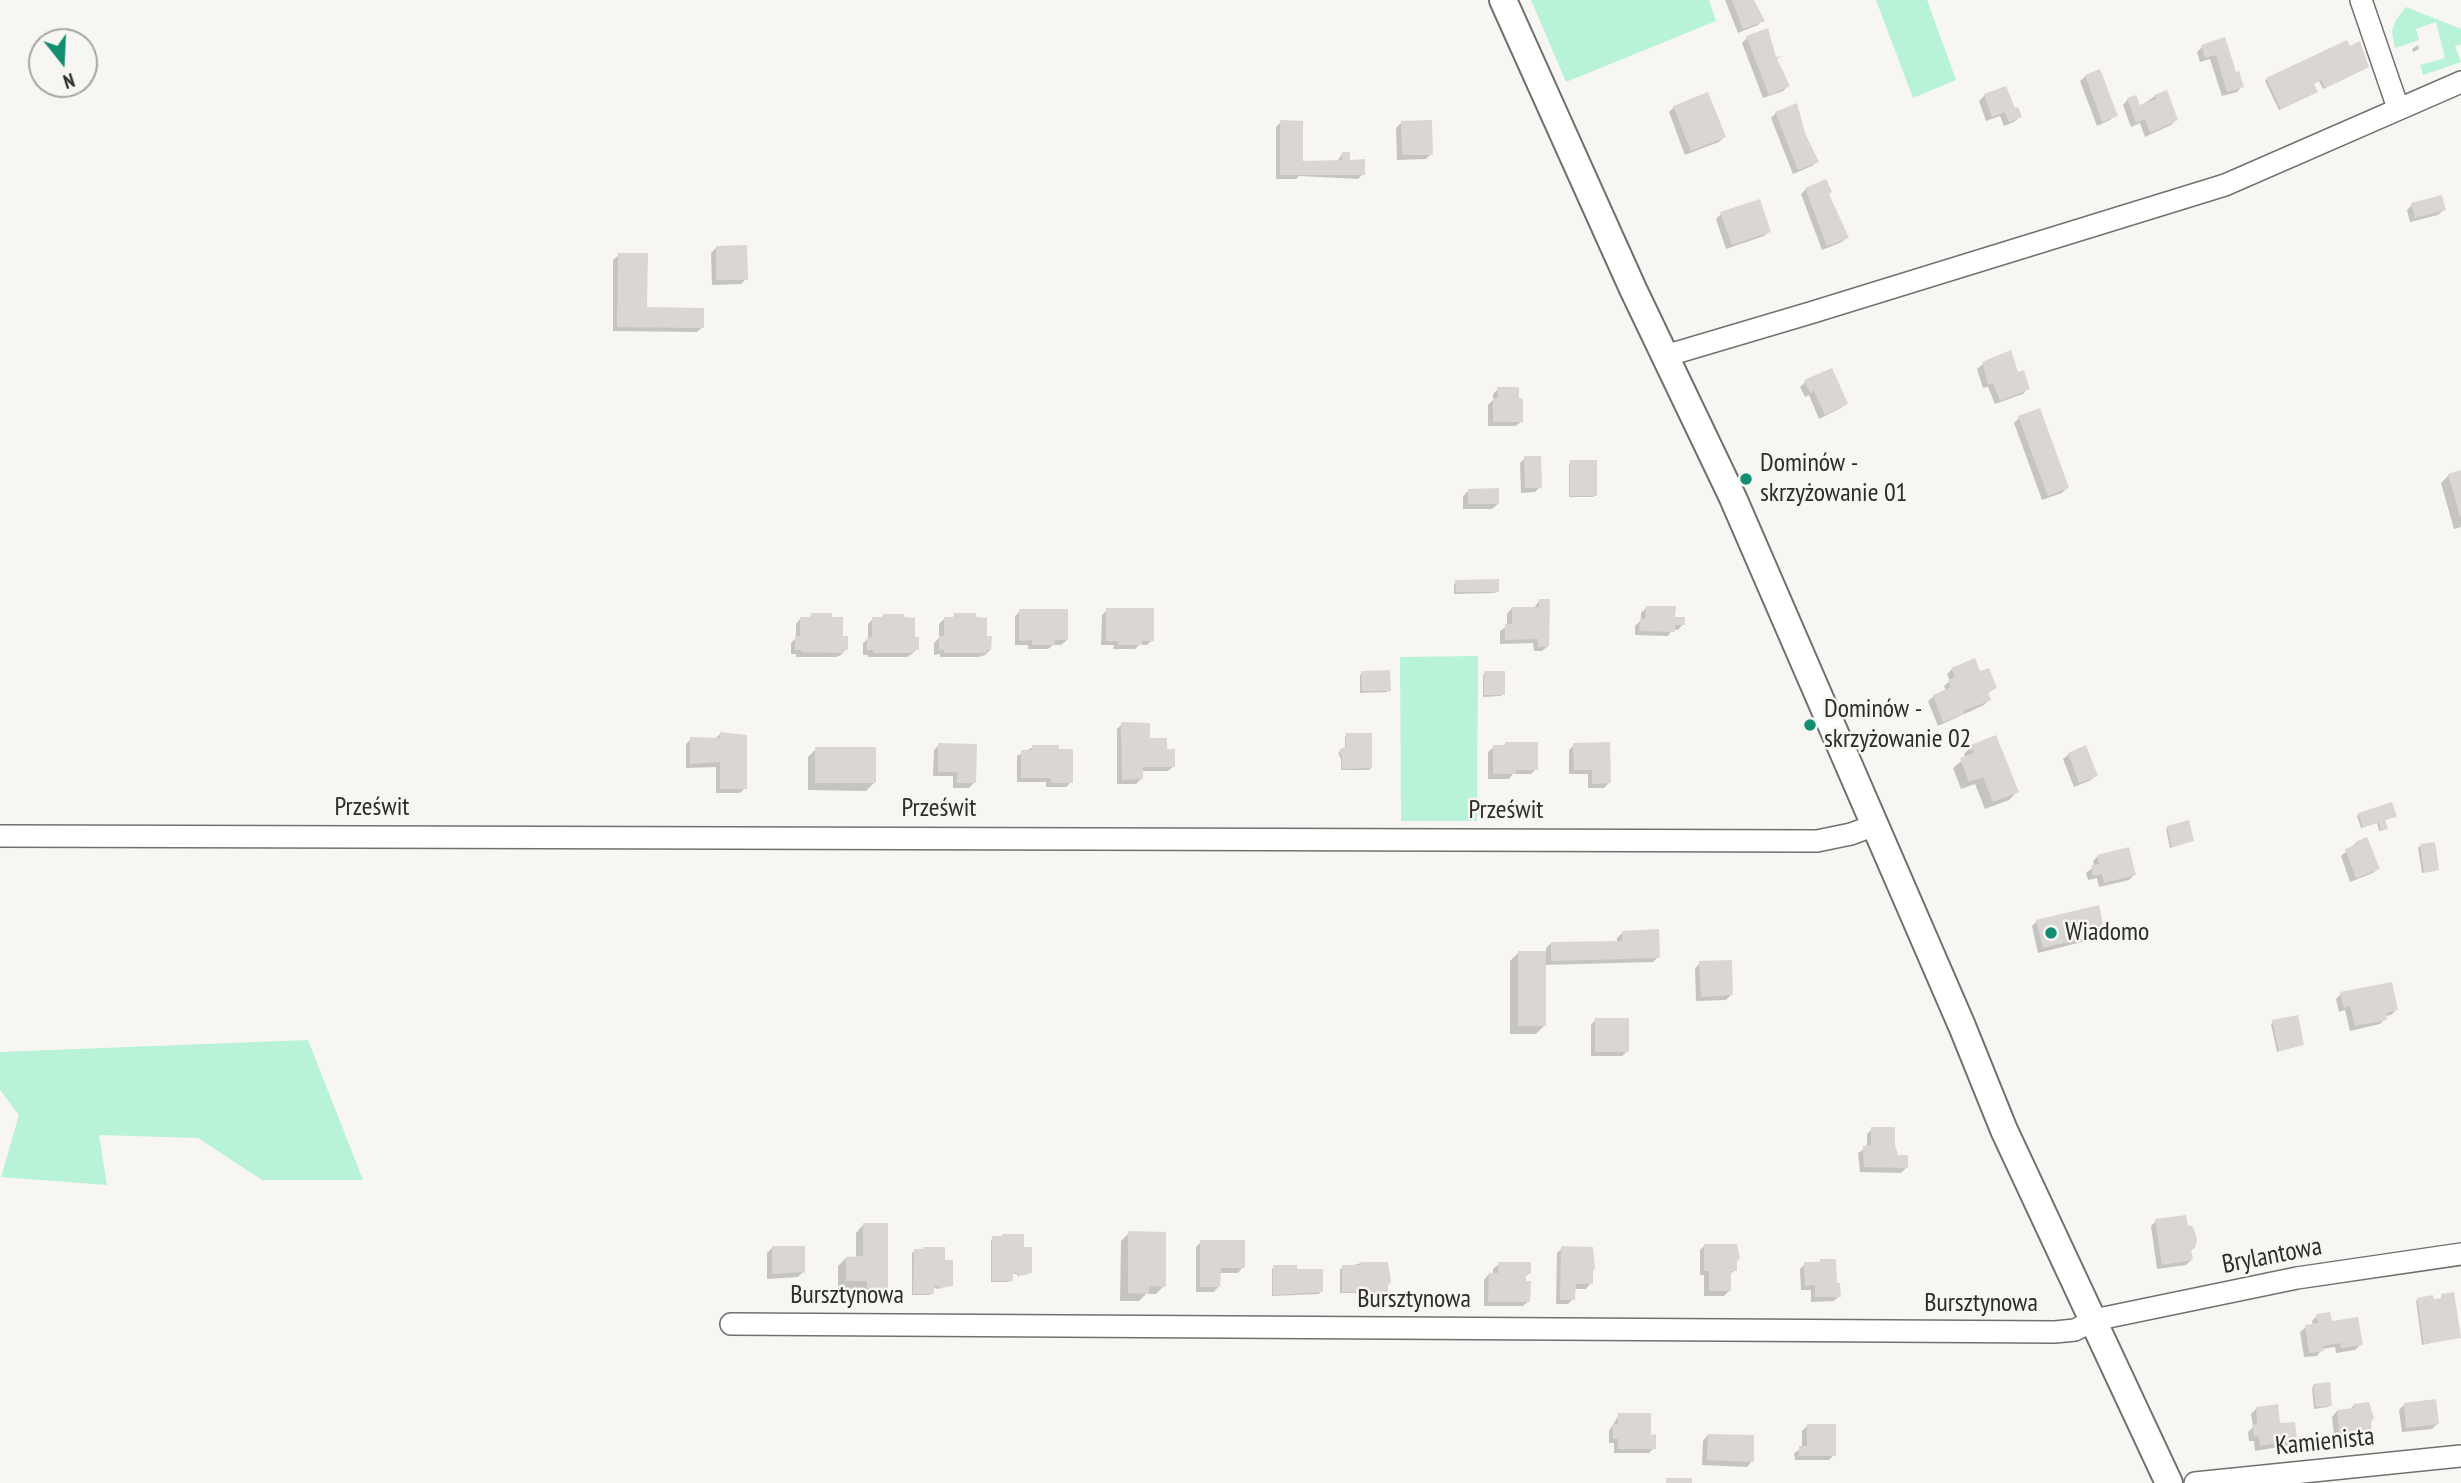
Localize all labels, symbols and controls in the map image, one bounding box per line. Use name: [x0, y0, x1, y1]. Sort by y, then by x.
north arrow: [28, 28, 98, 98]
text: N: [60, 68, 77, 94]
place label: Dominów - skrzyżowanie 01: [1760, 448, 1907, 510]
marker: Dominów - skrzyżowanie 01: [1738, 471, 1754, 487]
place label: Dominów - skrzyżowanie 02: [1824, 694, 1971, 756]
marker: Dominów - skrzyżowanie 02: [1802, 717, 1818, 733]
street label: Prześwit: [335, 792, 409, 824]
street label: Prześwit: [902, 793, 976, 825]
street label: Prześwit: [1469, 795, 1543, 827]
place label: Wiadomo: [2065, 917, 2149, 949]
marker: Wiadomo: [2043, 925, 2059, 941]
street label: Brylantowa: [2220, 1231, 2324, 1281]
street label: Bursztynowa: [790, 1280, 904, 1312]
street label: Bursztynowa: [1357, 1284, 1471, 1316]
street label: Bursztynowa: [1924, 1288, 2038, 1320]
street label: Kamienista: [2274, 1421, 2376, 1463]

